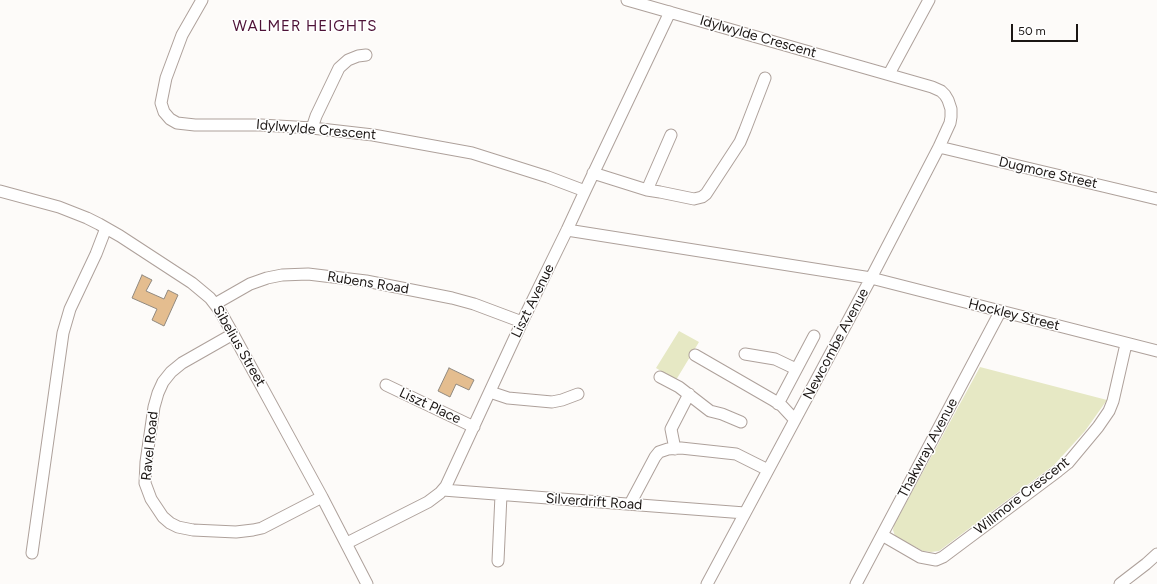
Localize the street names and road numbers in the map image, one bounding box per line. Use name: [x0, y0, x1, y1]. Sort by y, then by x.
street label: Idylwylde Crescent: [698, 12, 818, 62]
street label: Idylwylde Crescent: [255, 116, 377, 144]
street label: Dugmore Street: [997, 153, 1099, 193]
street label: Liszt Avenue: [508, 261, 558, 341]
street label: Rubens Road: [326, 268, 410, 298]
street label: Newcombe Avenue: [800, 286, 872, 402]
street label: Hockley Street: [967, 296, 1061, 334]
street label: Sibelius Street: [209, 302, 269, 390]
street label: Liszt Place: [396, 384, 464, 428]
street label: Thakwray Avenue: [895, 395, 961, 501]
street label: Ravel Road: [138, 411, 162, 481]
street label: Willmore Crescent: [971, 454, 1073, 538]
street label: Silverdrift Road: [545, 490, 643, 514]

